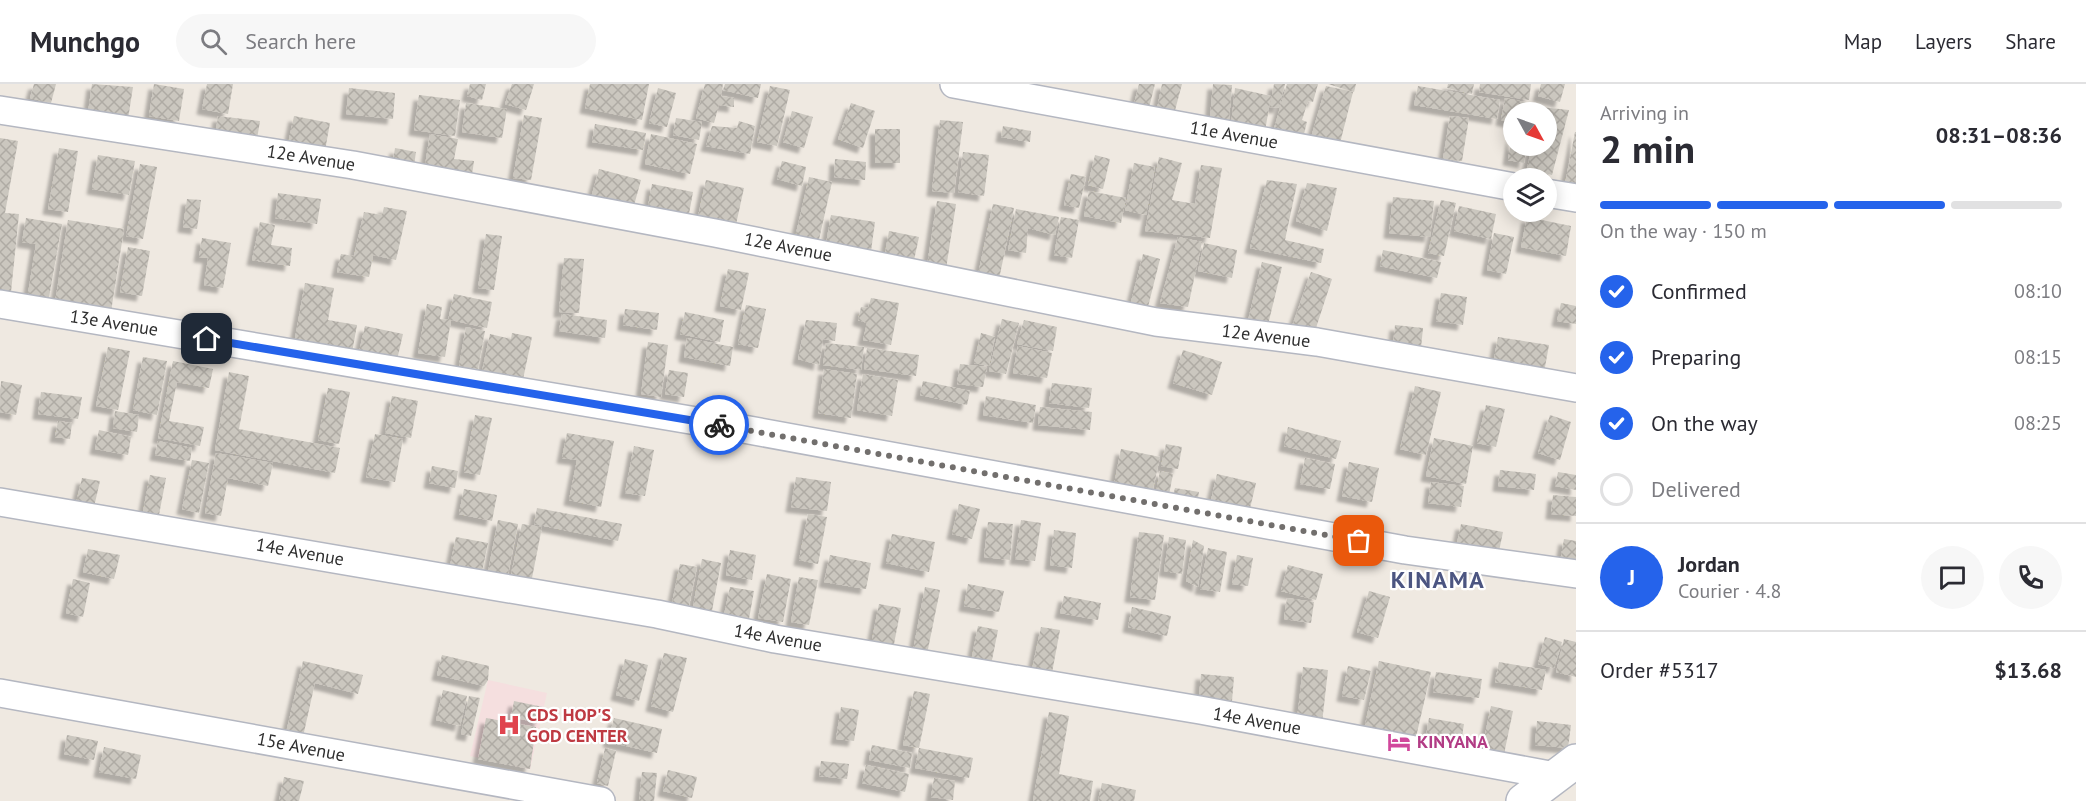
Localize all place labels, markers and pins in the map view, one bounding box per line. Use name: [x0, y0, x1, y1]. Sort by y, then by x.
pin: [181, 313, 232, 364]
pin: [1333, 515, 1384, 566]
place label: CDS HOP'S GOD CENTER: [527, 703, 628, 747]
hospital icon: CDS HOP'S GOD CENTER: [496, 712, 522, 738]
hotel icon: KINYANA: [1386, 729, 1412, 755]
place label: KINYANA: [1417, 730, 1488, 753]

